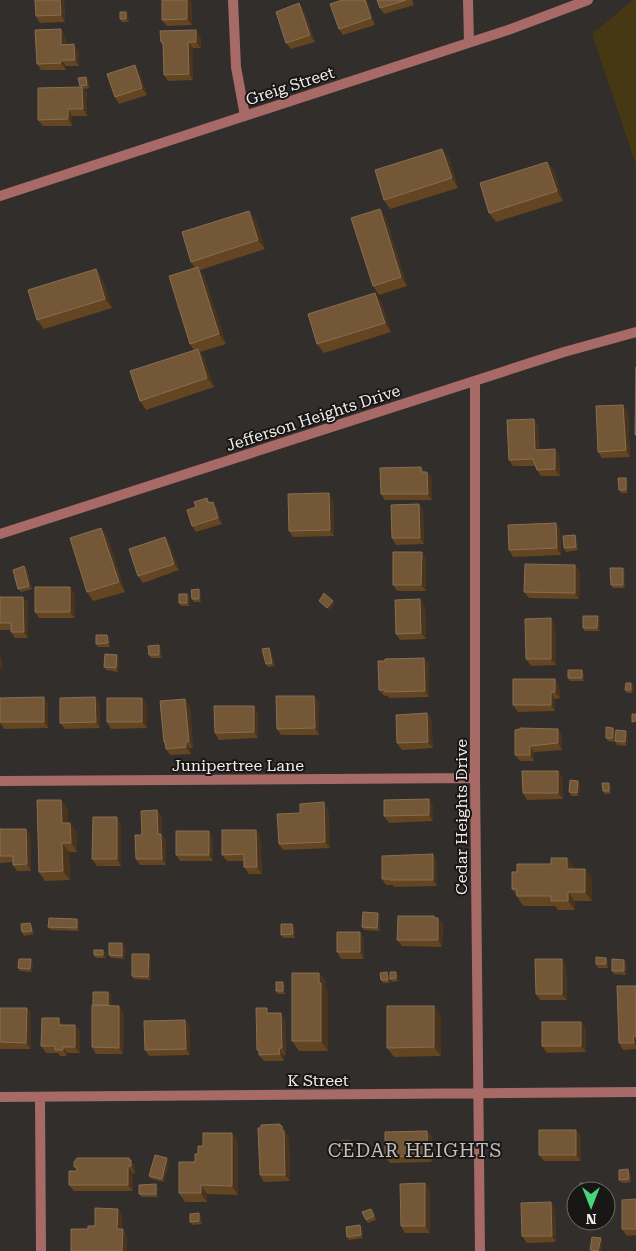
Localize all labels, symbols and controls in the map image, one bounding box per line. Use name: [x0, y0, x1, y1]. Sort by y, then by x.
street label: Greig Street: [243, 63, 337, 109]
street label: Jefferson Heights Drive: [224, 381, 403, 455]
street label: Cedar Heights Drive: [452, 739, 471, 895]
street label: Junipertree Lane: [172, 756, 304, 775]
street label: K Street: [287, 1071, 349, 1090]
district label: CEDAR HEIGHTS: [328, 1139, 502, 1162]
north arrow: [566, 1181, 616, 1231]
text: N: [585, 1211, 596, 1227]

